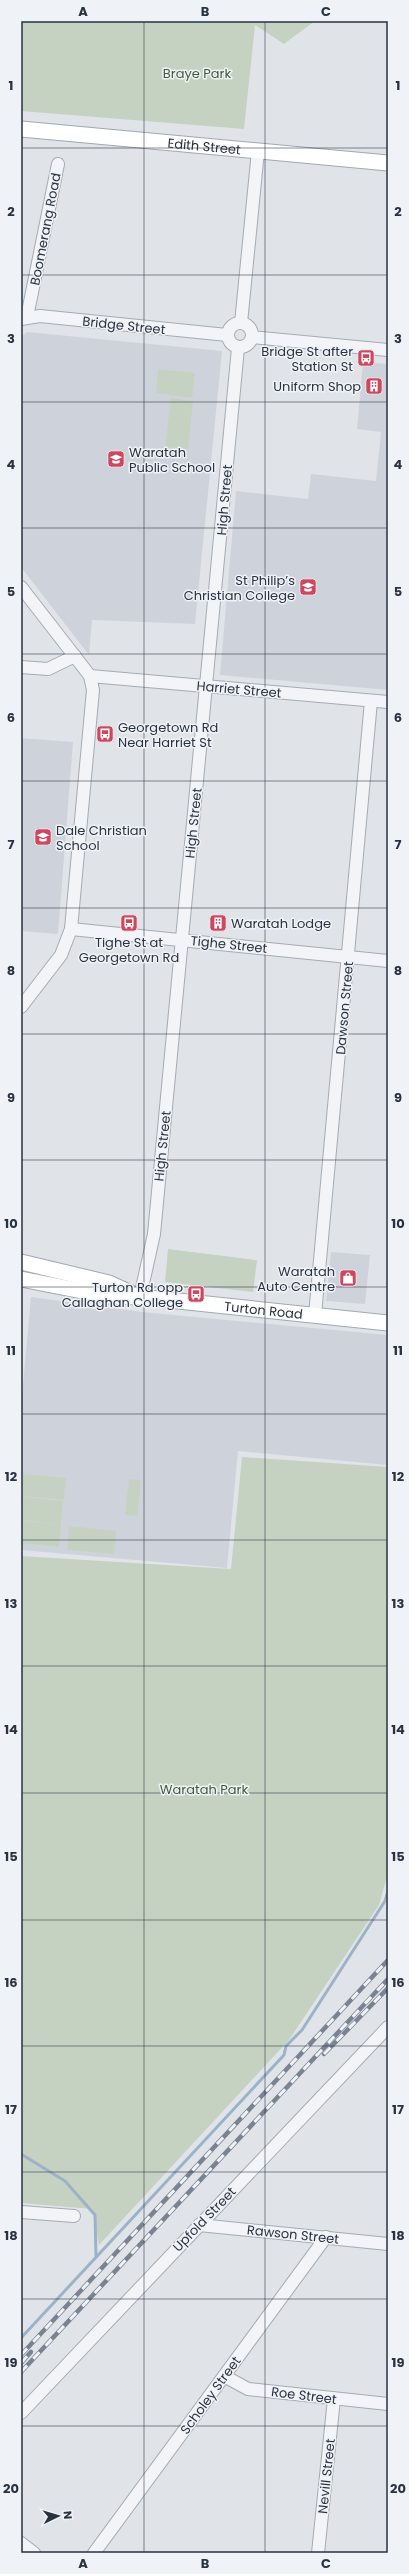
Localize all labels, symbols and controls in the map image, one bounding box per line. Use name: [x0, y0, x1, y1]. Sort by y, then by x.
text: A: [78, 2, 88, 21]
text: B: [201, 2, 210, 21]
text: C: [321, 2, 331, 21]
park label: Braye Park: [163, 64, 231, 83]
text: 1: [9, 76, 13, 95]
text: 1: [396, 76, 400, 95]
street label: Edith Street: [167, 134, 242, 159]
street label: Boomerang Road: [25, 171, 66, 287]
text: 2: [7, 202, 15, 221]
text: 2: [394, 202, 402, 221]
street label: Bridge Street: [82, 312, 167, 339]
text: 3: [7, 329, 15, 348]
text: 3: [394, 329, 402, 348]
place label: Bridge St after Station St: [261, 342, 353, 376]
bus stop icon: Bridge St after Station St: [356, 348, 376, 368]
building icon: Uniform Shop: [364, 376, 384, 396]
place label: Uniform Shop: [273, 377, 361, 396]
place label: Waratah Public School: [129, 443, 215, 477]
school or university icon: Waratah Public School: [106, 449, 126, 469]
text: 4: [7, 455, 16, 474]
text: 4: [394, 455, 403, 474]
street label: High Street: [212, 464, 237, 536]
place label: St Philip’s Christian College: [184, 571, 295, 605]
school or university icon: St Philip’s Christian College: [298, 577, 318, 597]
text: 5: [7, 582, 15, 601]
text: 5: [394, 582, 402, 601]
street label: Harriet Street: [196, 676, 282, 703]
text: 6: [7, 708, 15, 727]
text: 6: [394, 708, 402, 727]
place label: Georgetown Rd Near Harriet St: [118, 718, 218, 752]
bus stop icon: Georgetown Rd Near Harriet St: [95, 724, 115, 744]
street label: High Street: [180, 787, 207, 859]
place label: Dale Christian School: [56, 821, 147, 855]
school or university icon: Dale Christian School: [33, 827, 53, 847]
text: 7: [8, 835, 15, 854]
text: 7: [395, 835, 402, 854]
bus stop icon: Tighe St at Georgetown Rd: [119, 913, 139, 933]
building icon: Waratah Lodge: [208, 913, 228, 933]
place label: Waratah Lodge: [231, 914, 331, 933]
street label: Tighe Street: [190, 931, 268, 958]
place label: Tighe St at Georgetown Rd: [79, 933, 179, 967]
street label: Dawson Street: [331, 960, 358, 1055]
text: 8: [7, 961, 15, 980]
text: 8: [394, 961, 402, 980]
text: 9: [7, 1088, 15, 1107]
text: 9: [394, 1088, 402, 1107]
street label: High Street: [149, 1110, 176, 1182]
text: 10: [4, 1214, 18, 1233]
text: 10: [391, 1214, 405, 1233]
place label: Waratah Auto Centre: [257, 1262, 335, 1296]
shop icon: Waratah Auto Centre: [338, 1268, 358, 1288]
place label: Turton Rd opp Callaghan College: [62, 1278, 183, 1312]
bus stop icon: Turton Rd opp Callaghan College: [186, 1284, 206, 1304]
street label: Turton Road: [223, 1297, 304, 1324]
text: 11: [6, 1341, 16, 1360]
text: 11: [393, 1341, 403, 1360]
text: 12: [5, 1467, 18, 1486]
text: 12: [392, 1467, 405, 1486]
text: 13: [5, 1594, 18, 1613]
text: 13: [392, 1594, 405, 1613]
text: 14: [4, 1720, 18, 1739]
text: 14: [391, 1720, 405, 1739]
park label: Waratah Park: [160, 1780, 248, 1799]
text: 15: [4, 1847, 18, 1866]
text: 15: [391, 1847, 405, 1866]
text: 16: [4, 1973, 18, 1992]
text: 16: [391, 1973, 405, 1992]
text: 17: [5, 2100, 17, 2119]
text: 17: [392, 2100, 404, 2119]
street label: Upfold Street: [168, 2182, 240, 2256]
street label: Rawson Street: [246, 2220, 340, 2249]
text: 18: [4, 2226, 18, 2245]
text: 18: [391, 2226, 405, 2245]
street label: Scholey Street: [176, 2352, 245, 2438]
text: 19: [5, 2353, 17, 2372]
text: 19: [392, 2353, 404, 2372]
street label: Roe Street: [270, 2382, 338, 2409]
street label: Nevill Street: [313, 2437, 340, 2515]
text: 20: [3, 2479, 19, 2498]
text: 20: [390, 2479, 406, 2498]
north arrow: [38, 2496, 78, 2536]
text: N: [60, 2510, 76, 2520]
text: A: [78, 2554, 88, 2573]
text: B: [201, 2554, 210, 2573]
text: C: [321, 2554, 331, 2573]

